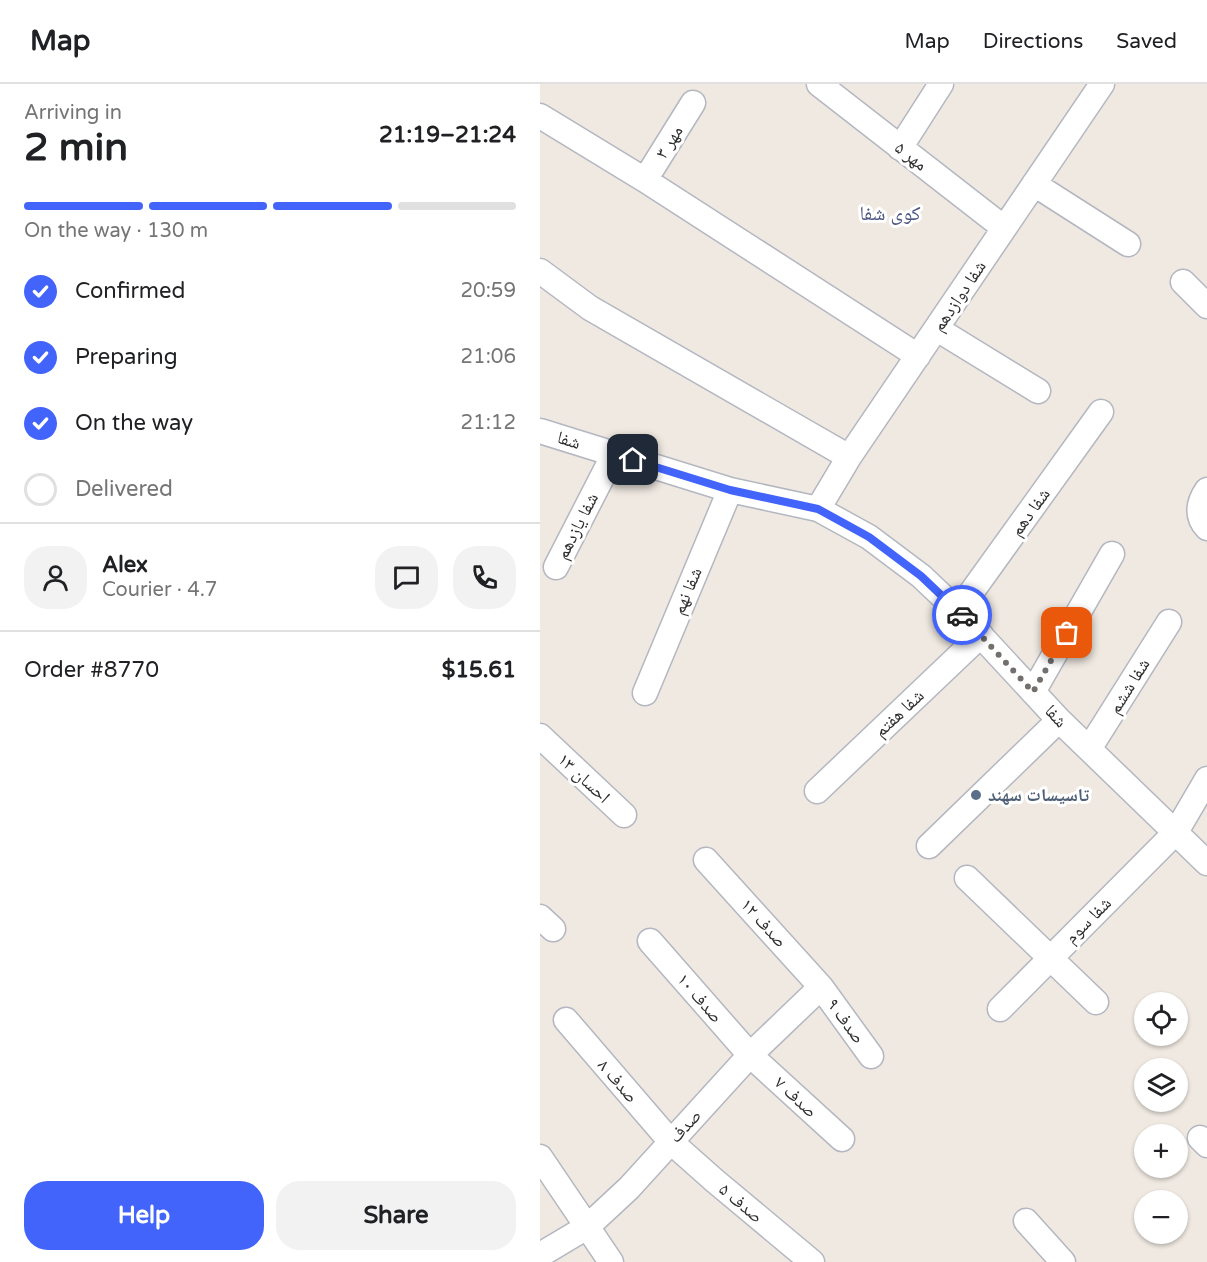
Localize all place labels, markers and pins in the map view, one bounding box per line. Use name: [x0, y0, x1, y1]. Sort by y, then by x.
pin: [607, 434, 658, 485]
pin: [1041, 607, 1092, 658]
place label: تاسیسات سهند: [988, 784, 1089, 806]
marker: تاسیسات سهند: [969, 788, 983, 802]

